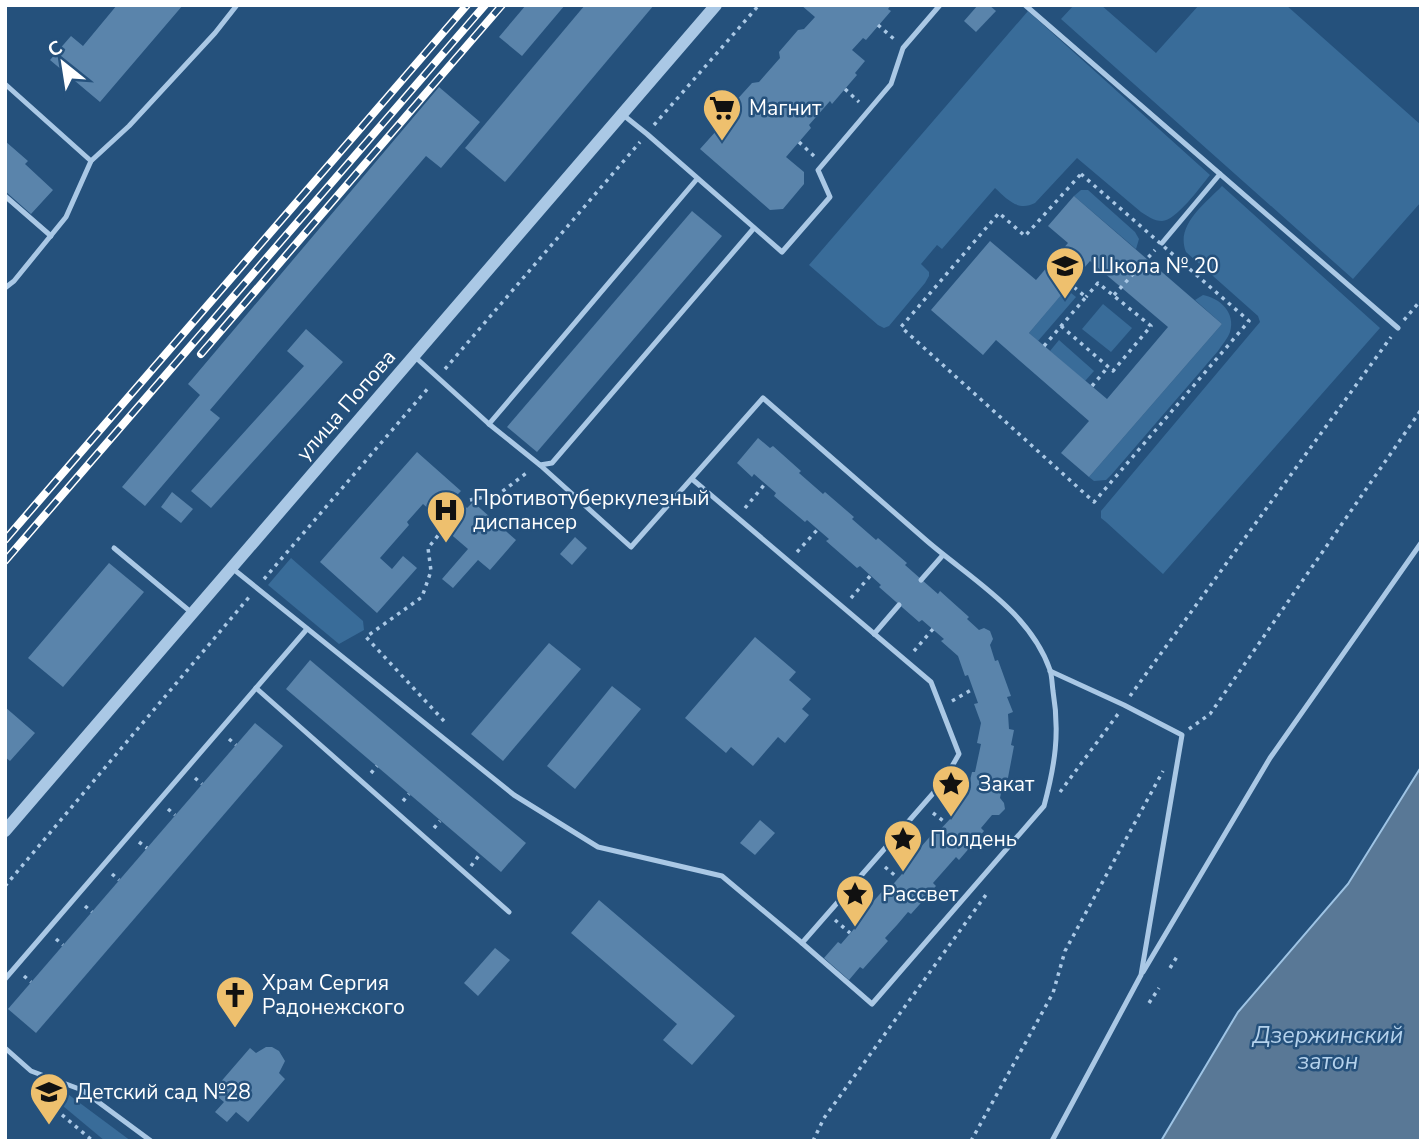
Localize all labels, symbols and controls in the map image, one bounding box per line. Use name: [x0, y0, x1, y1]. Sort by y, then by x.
north arrow: [28, 28, 98, 98]
text: С: [43, 35, 67, 64]
supermarket icon: Магнит: [701, 87, 743, 142]
place label: Магнит: [749, 94, 822, 122]
school or university icon: Школа № 20: [1044, 245, 1086, 300]
place label: Школа № 20: [1092, 252, 1219, 280]
street label: улица Попова: [290, 343, 402, 467]
place label: Противотуберкулезный диспансер: [473, 484, 709, 536]
hospital icon: Противотуберкулезный диспансер: [425, 489, 467, 544]
place icon: Закат: [930, 763, 972, 818]
place label: Закат: [978, 770, 1035, 798]
place icon: Полдень: [882, 818, 924, 873]
place label: Полдень: [930, 825, 1017, 853]
place icon: Рассвет: [834, 873, 876, 928]
place label: Рассвет: [882, 880, 959, 908]
place label: Храм Сергия Радонежского: [262, 969, 405, 1021]
church icon: Храм Сергия Радонежского: [214, 974, 256, 1029]
water label: Дзержинский затон: [1251, 1020, 1403, 1077]
school or university icon: Детский сад №28: [28, 1071, 70, 1126]
place label: Детский сад №28: [76, 1078, 251, 1106]

